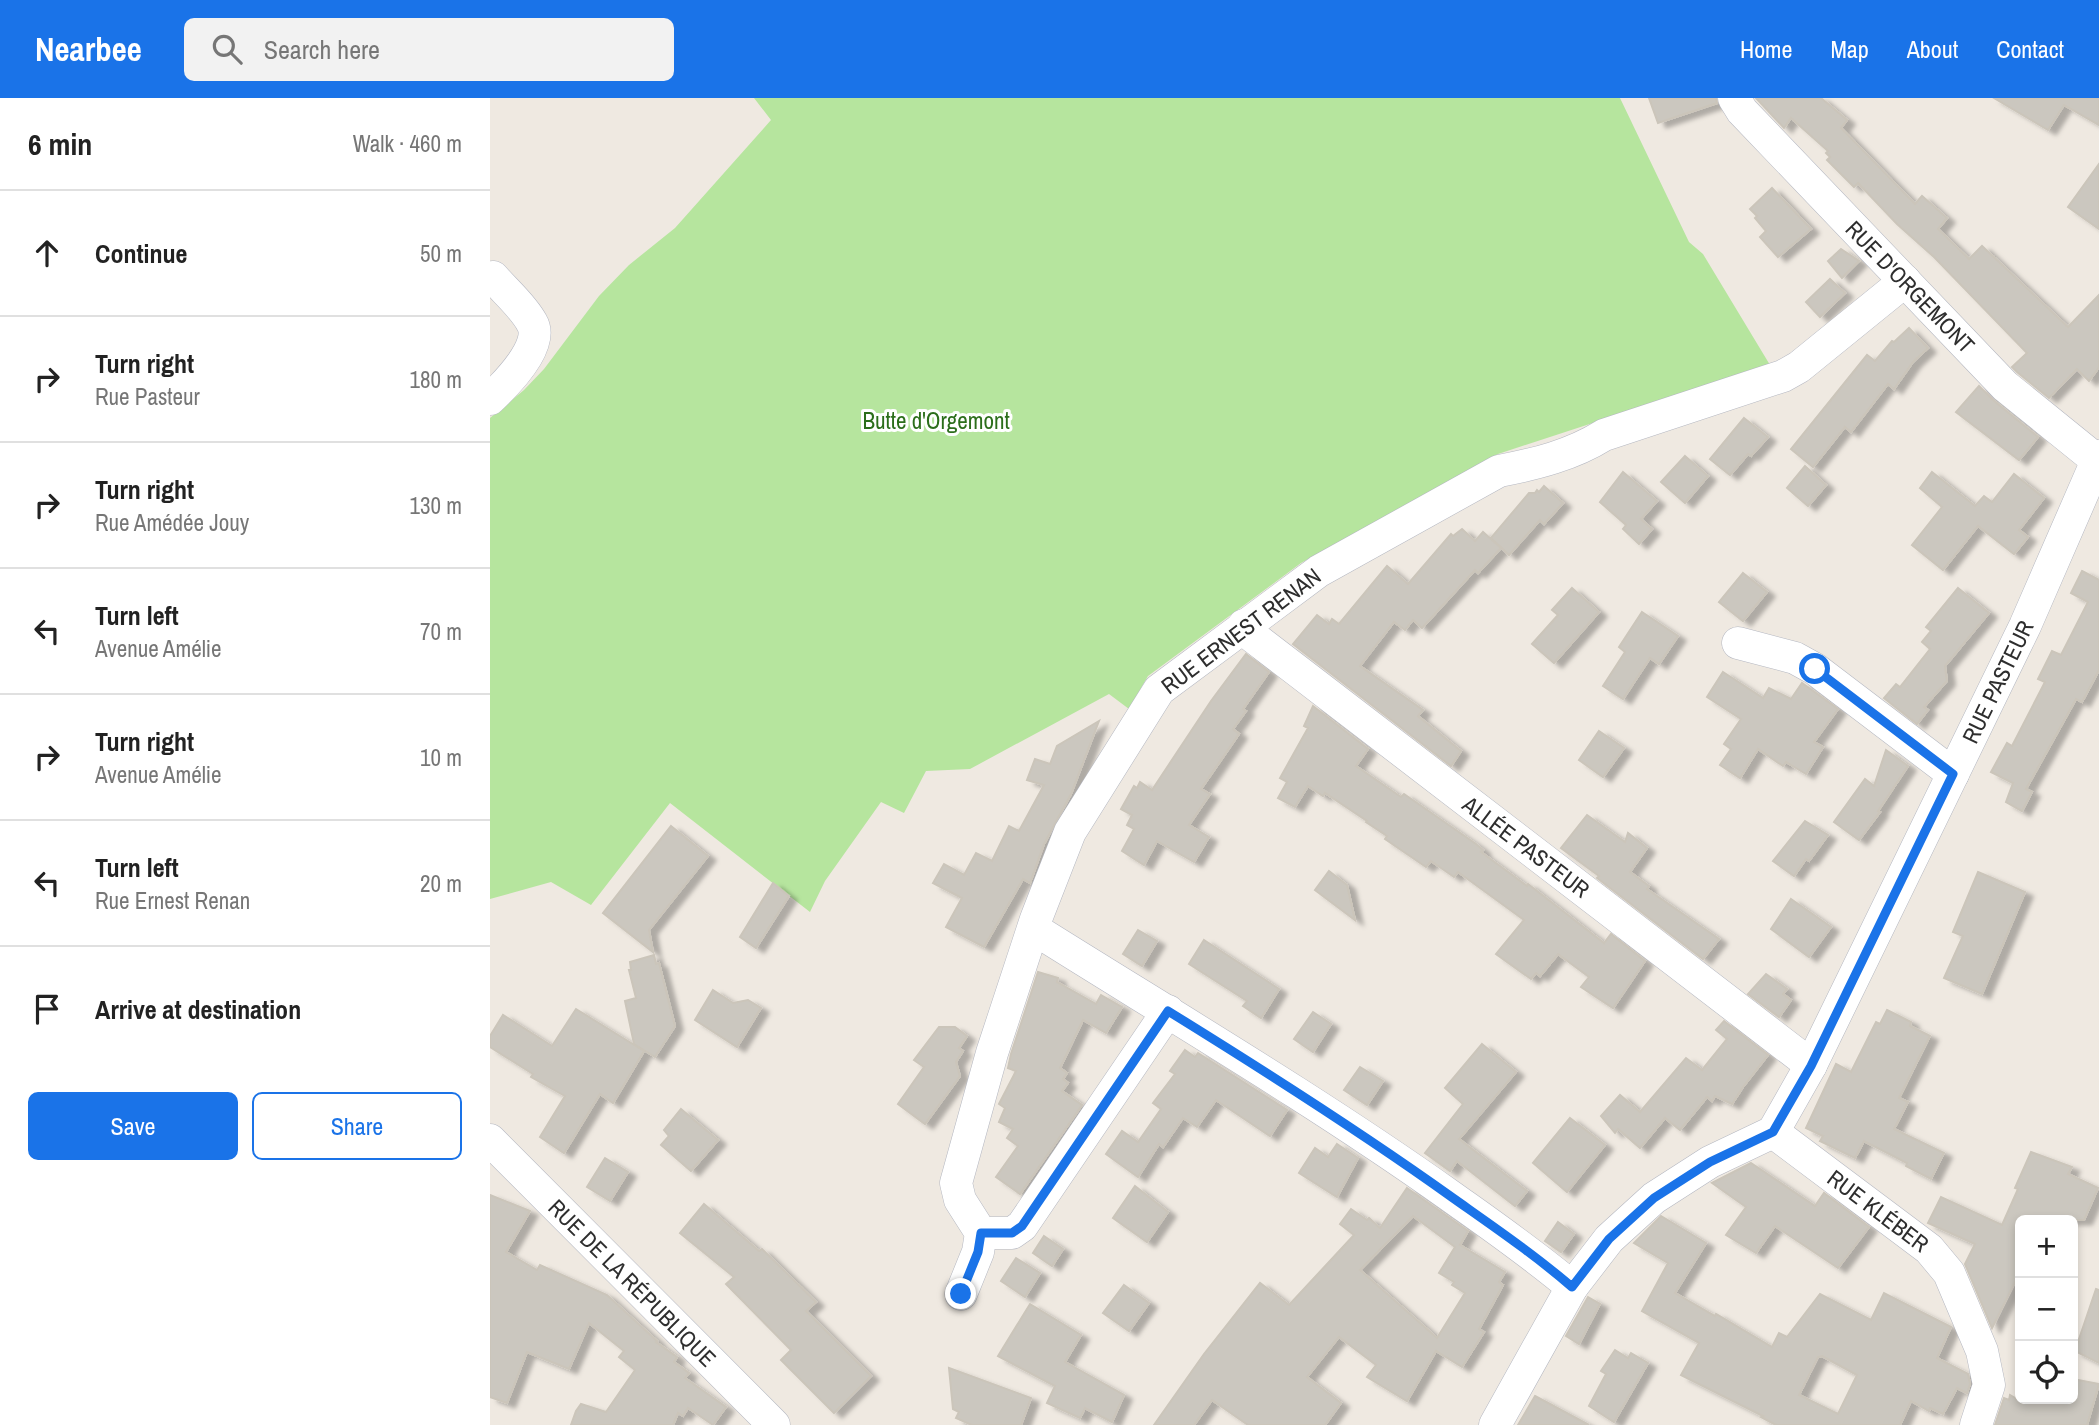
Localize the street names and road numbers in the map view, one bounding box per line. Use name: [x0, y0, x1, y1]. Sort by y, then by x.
street label: RUE D'ORGEMONT: [1839, 214, 1982, 360]
street label: RUE ERNEST RENAN: [1155, 560, 1327, 701]
street label: RUE PASTEUR: [1955, 615, 2041, 748]
street label: ALLÉE PASTEUR: [1456, 788, 1596, 905]
street label: RUE KLÉBER: [1821, 1162, 1936, 1259]
street label: RUE DE LA RÉPUBLIQUE: [542, 1192, 723, 1373]

